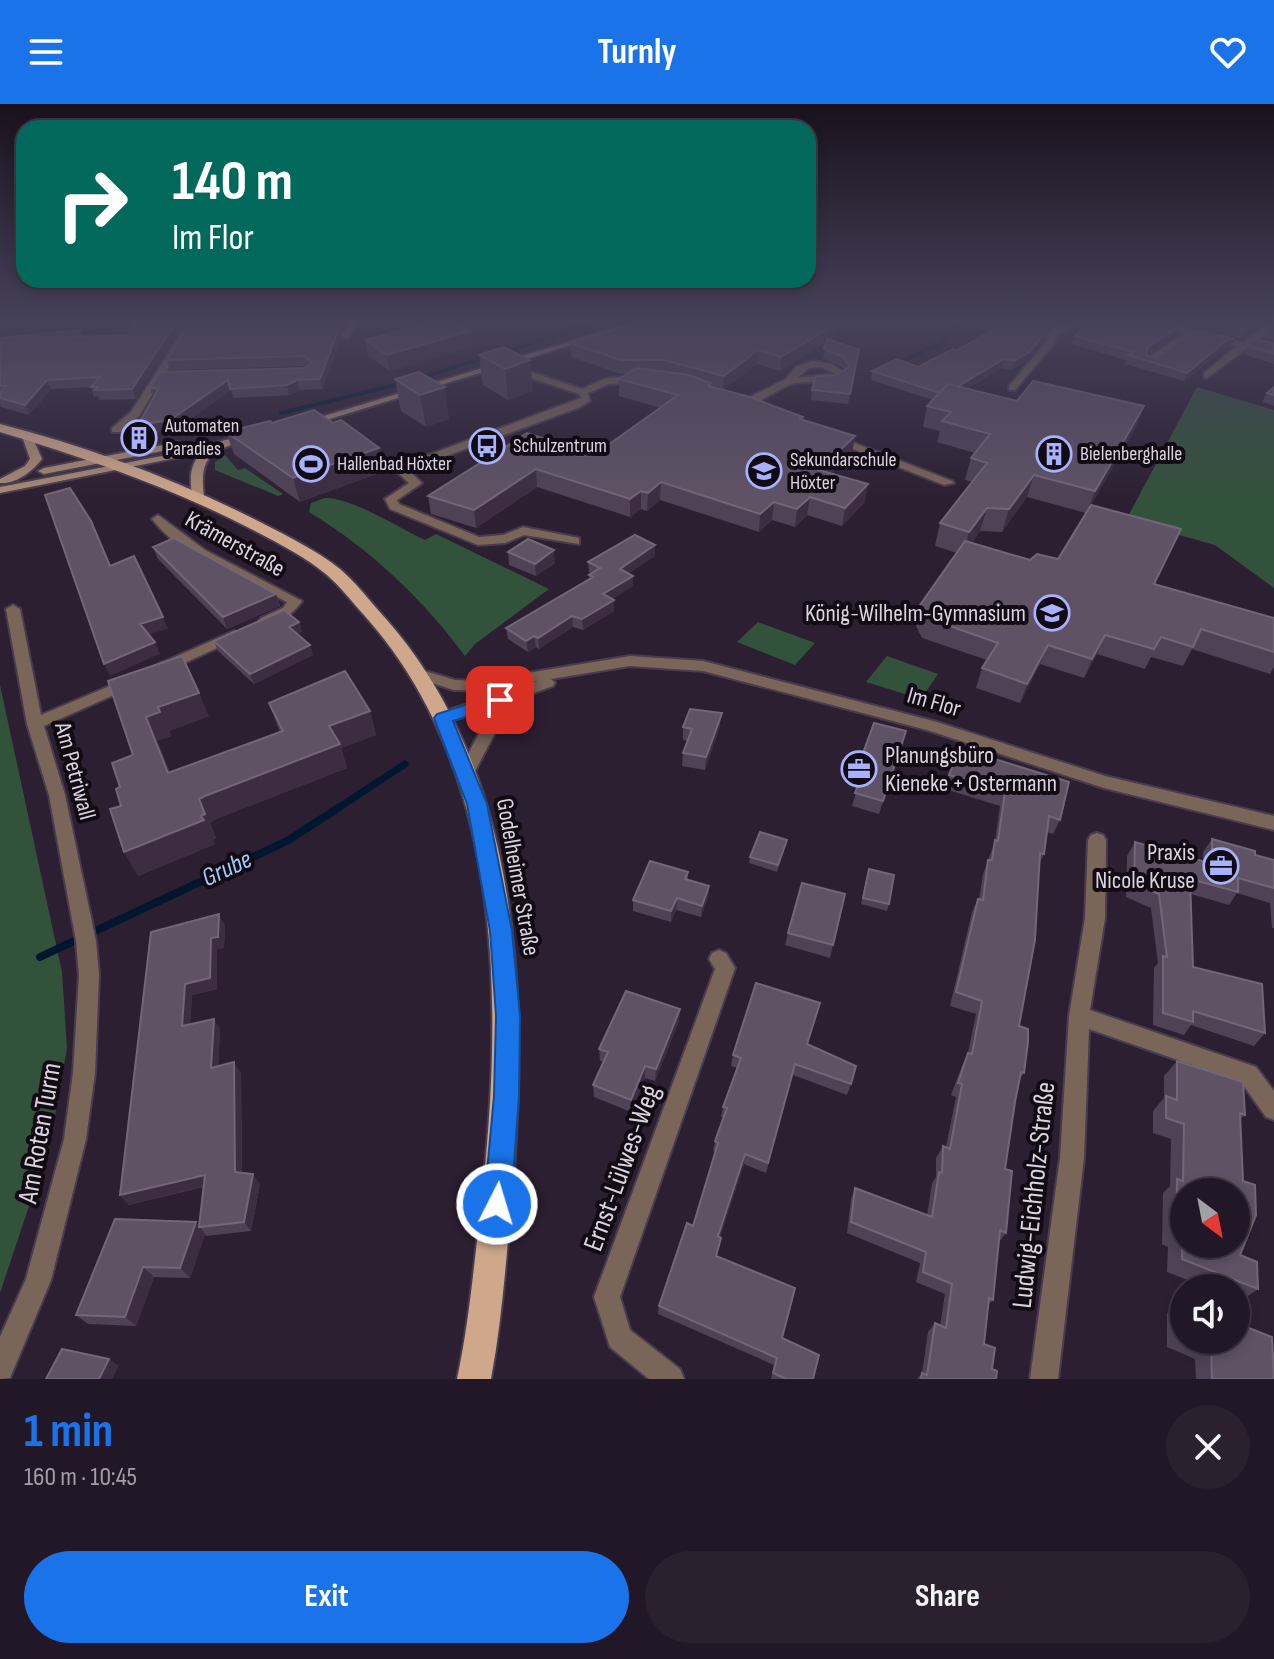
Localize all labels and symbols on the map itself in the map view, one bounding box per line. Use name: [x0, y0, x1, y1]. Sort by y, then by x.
place label: Automaten Paradies: [164, 414, 239, 461]
building icon: Automaten Paradies: [120, 419, 158, 457]
bus stop icon: Schulzentrum: [468, 427, 506, 465]
place label: Schulzentrum: [513, 434, 607, 458]
building icon: Bielenberghalle: [1035, 435, 1073, 473]
place label: Bielenberghalle: [1080, 442, 1182, 466]
sports icon: Hallenbad Höxter: [292, 445, 330, 483]
place label: Sekundarschule Höxter: [790, 448, 897, 495]
place label: Hallenbad Höxter: [337, 452, 452, 476]
school or university icon: Sekundarschule Höxter: [745, 452, 783, 490]
street label: Krämerstraße: [180, 505, 290, 583]
school or university icon: König-Wilhelm-Gymnasium: [1033, 594, 1071, 632]
place label: König-Wilhelm-Gymnasium: [805, 599, 1026, 628]
pin: [466, 666, 534, 734]
street label: Im Flor: [904, 681, 964, 723]
street label: Am Petriwall: [48, 718, 102, 823]
place label: Planungsbüro Kieneke + Ostermann: [885, 741, 1057, 798]
office icon: Planungsbüro Kieneke + Ostermann: [840, 750, 878, 788]
street label: Godelheimer Straße: [490, 796, 546, 958]
place label: Praxis Nicole Kruse: [1095, 838, 1195, 895]
water label: Grube: [197, 844, 257, 894]
office icon: Praxis Nicole Kruse: [1202, 847, 1240, 885]
street label: Am Roten Turm: [11, 1060, 69, 1207]
street label: Ernst-Lülwes-Weg: [577, 1080, 667, 1256]
street label: Ludwig-Eichholz-Straße: [1006, 1080, 1062, 1310]
position arrow: [455, 1162, 539, 1246]
north arrow: [1170, 1178, 1250, 1258]

